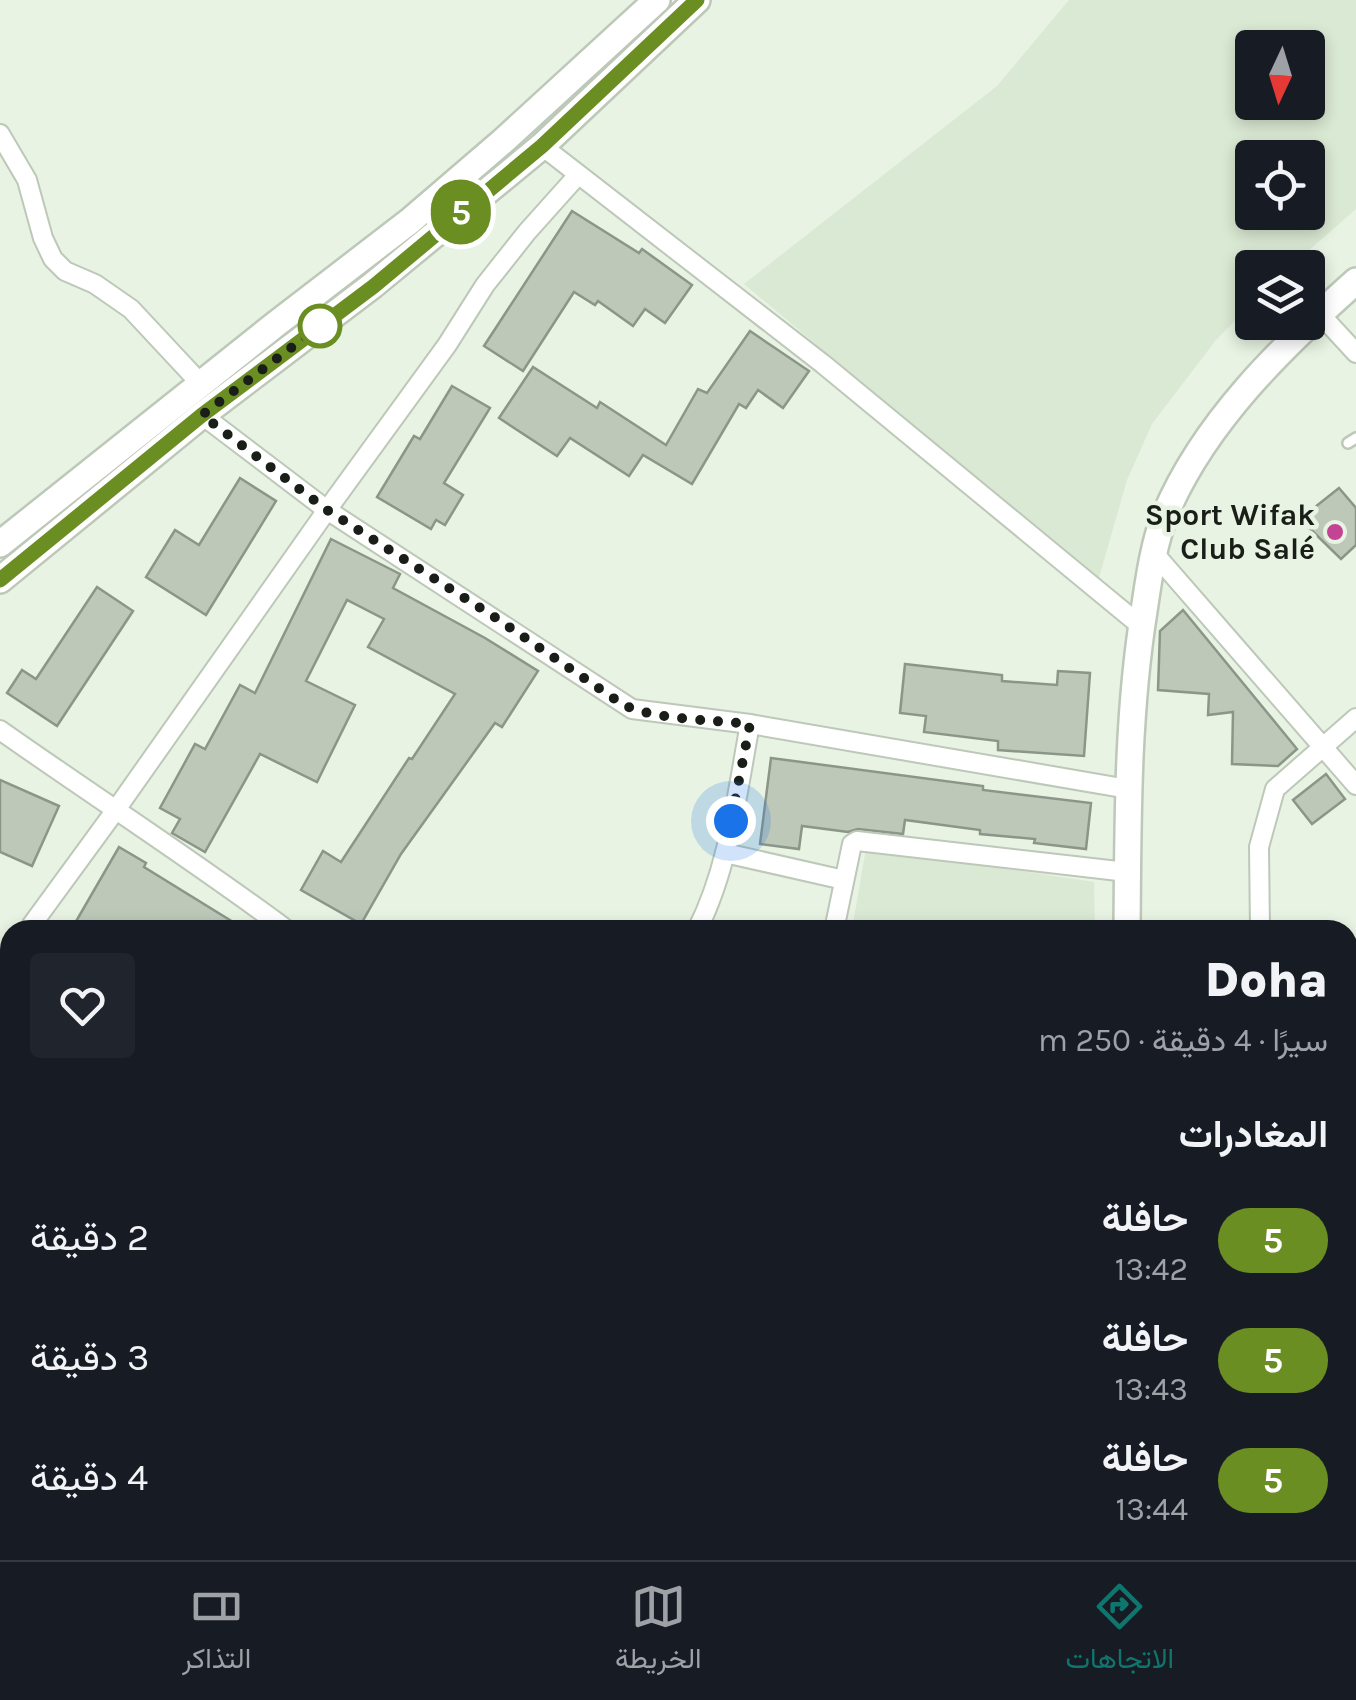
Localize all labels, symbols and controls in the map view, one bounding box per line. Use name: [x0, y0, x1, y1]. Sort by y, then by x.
north arrow: [1235, 30, 1325, 120]
map controls: [1235, 30, 1325, 340]
button: locate: [1235, 140, 1325, 230]
line badge: 5: [428, 180, 494, 244]
text: 5: [451, 192, 471, 233]
button: layers: [1235, 250, 1325, 340]
unlabelled marker: [299, 305, 341, 347]
place label: Sport Wifak Club Salé: [1145, 497, 1315, 567]
marker: Sport Wifak Club Salé: [1324, 521, 1346, 543]
your location: [706, 796, 756, 846]
text: Doha: [1205, 952, 1328, 1008]
button: heart: [30, 953, 135, 1058]
text: سيرًا · 4 دقيقة · 250 m: [1038, 1022, 1328, 1059]
text: المغادرات: [1179, 1112, 1328, 1157]
text: حافلة: [1102, 1196, 1188, 1241]
text: 2 دقيقة: [30, 1215, 149, 1260]
text: 5: [1263, 1220, 1283, 1261]
text: 13:42: [1115, 1251, 1188, 1288]
text: حافلة: [1102, 1316, 1188, 1361]
text: 3 دقيقة: [30, 1335, 149, 1380]
text: 5: [1263, 1340, 1283, 1381]
text: 13:43: [1114, 1371, 1188, 1408]
text: حافلة: [1102, 1436, 1188, 1481]
text: 4 دقيقة: [30, 1455, 148, 1500]
text: 5: [1263, 1460, 1283, 1501]
text: 13:44: [1115, 1491, 1188, 1528]
tab: التذاكر: [182, 1579, 251, 1683]
tab: الخريطة: [615, 1579, 702, 1683]
tab: الاتجاهات: [1065, 1579, 1174, 1683]

